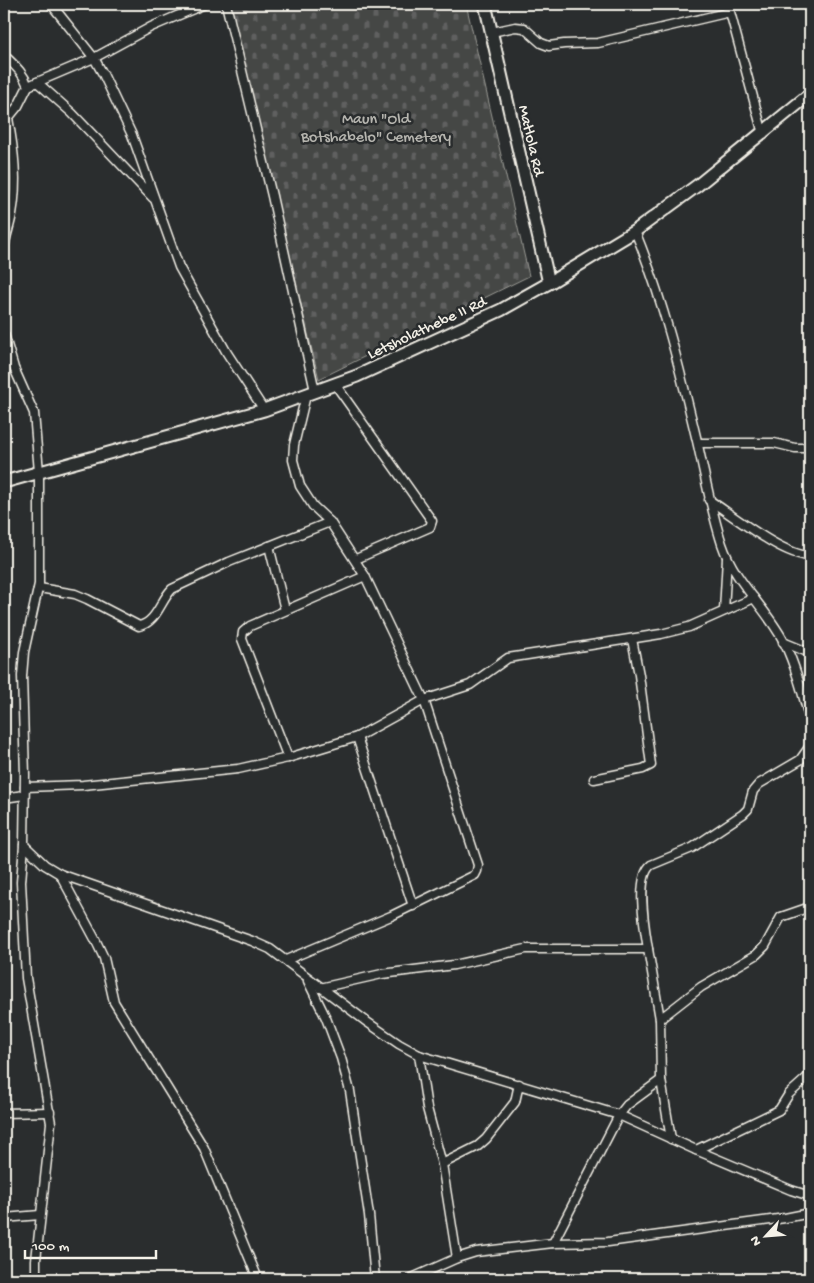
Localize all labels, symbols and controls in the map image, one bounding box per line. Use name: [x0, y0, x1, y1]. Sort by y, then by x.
street label: Matlola Rd: [512, 103, 547, 180]
park label: Maun "Old Botshabelo" Cemetery: [300, 111, 451, 148]
street label: Letsholathebe II Rd: [365, 293, 491, 365]
north arrow: [742, 1210, 792, 1260]
scale bar: [25, 1228, 156, 1260]
text: N: [747, 1233, 766, 1248]
text: 100 m: [31, 1238, 70, 1256]

